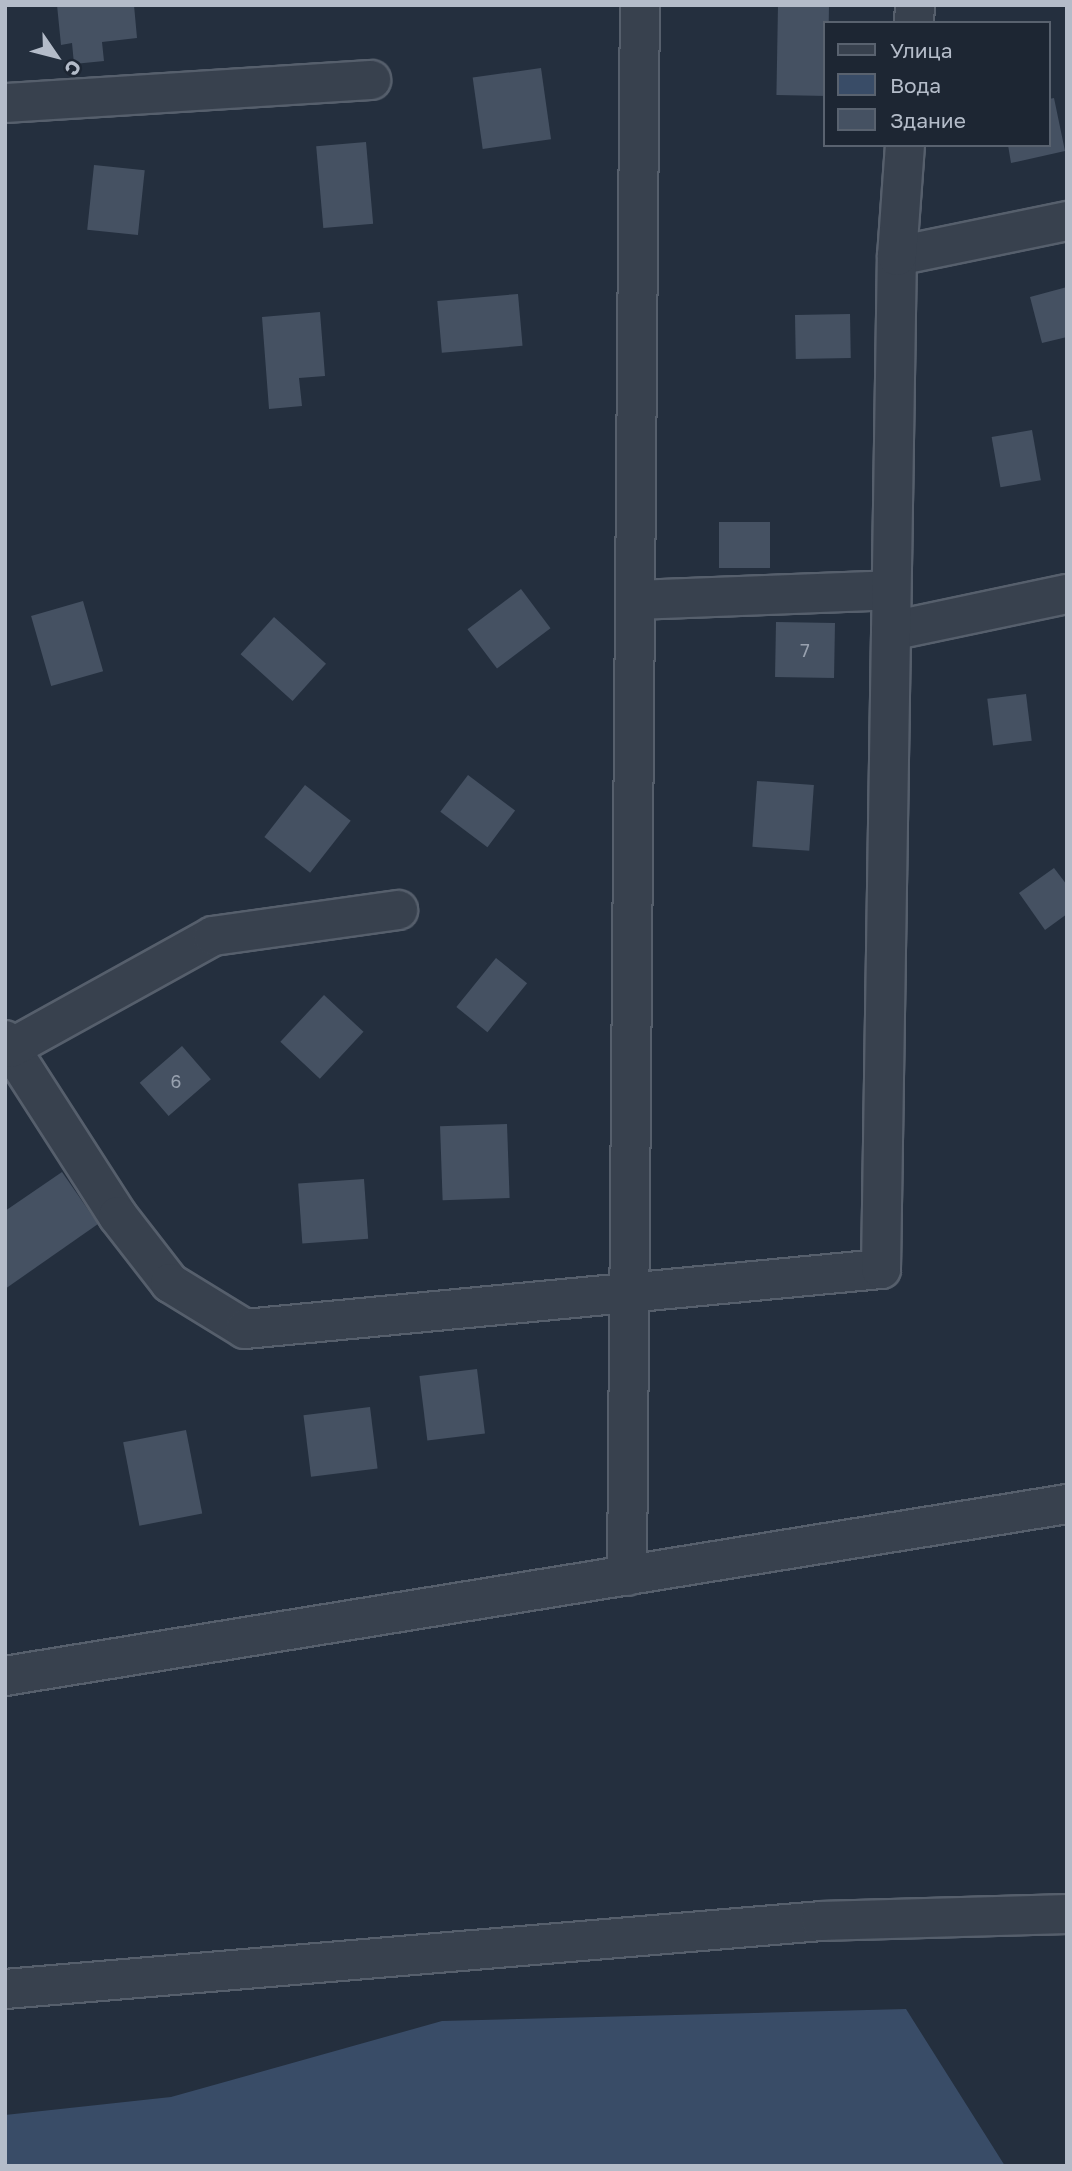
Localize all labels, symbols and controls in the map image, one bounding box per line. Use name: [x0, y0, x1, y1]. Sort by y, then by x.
north arrow: [21, 21, 91, 91]
legend: [824, 21, 1051, 147]
text: Улица: [890, 37, 953, 63]
text: С: [60, 56, 87, 80]
text: Вода: [890, 72, 941, 98]
text: Здание: [890, 107, 966, 133]
house number: 7: [800, 639, 810, 661]
house number: 6: [171, 1070, 181, 1092]

